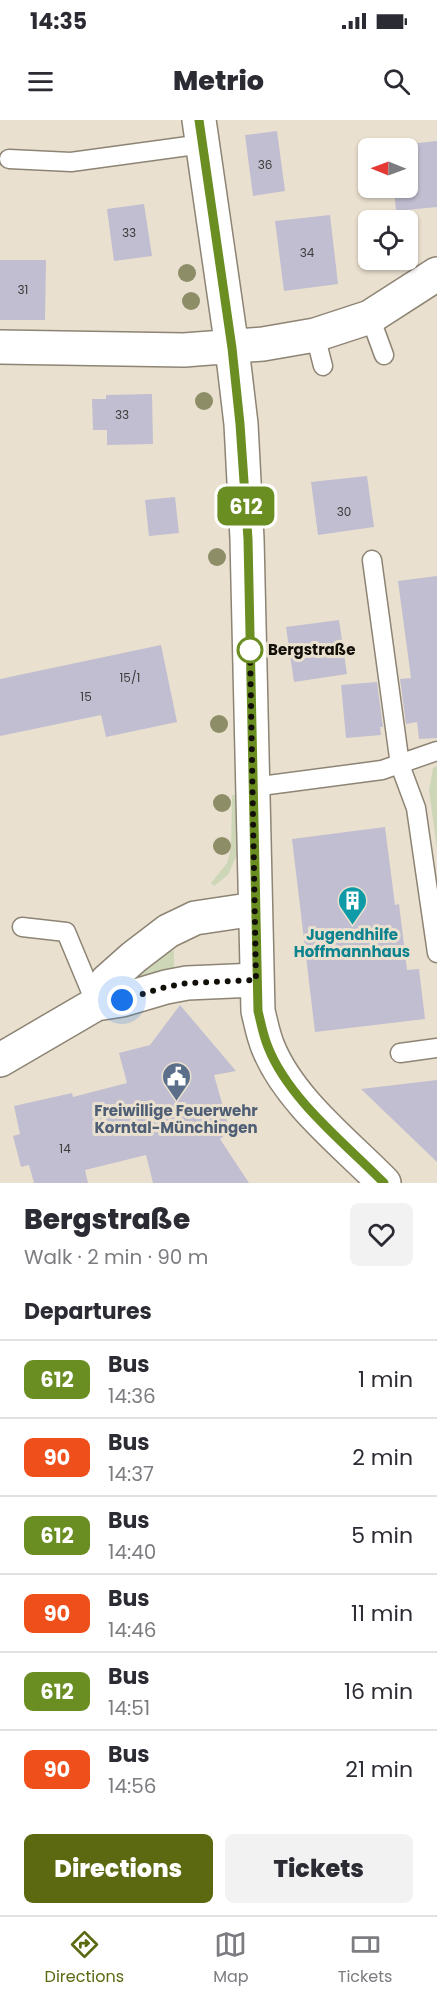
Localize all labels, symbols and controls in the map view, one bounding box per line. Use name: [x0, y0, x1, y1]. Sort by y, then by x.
text: 14:35: [30, 6, 87, 37]
text: Metrio: [173, 62, 264, 99]
icon: menu: [24, 65, 57, 98]
icon: search: [380, 65, 413, 98]
north arrow: [358, 138, 418, 198]
map controls: [358, 138, 418, 270]
house number: 36: [258, 156, 272, 173]
button: locate: [358, 210, 418, 270]
house number: 33: [122, 224, 136, 241]
house number: 34: [300, 244, 315, 261]
house number: 31: [18, 281, 28, 298]
house number: 33: [115, 406, 129, 423]
line badge: 612: [212, 486, 280, 526]
text: 612: [229, 492, 263, 521]
house number: 30: [337, 503, 351, 520]
marker: Bergstraße: [237, 637, 263, 663]
place label: Bergstraße: [268, 639, 355, 660]
house number: 15/1: [120, 669, 140, 686]
house number: 15: [80, 688, 92, 705]
building icon: Jugendhilfe Hoffmannhaus: [336, 884, 368, 926]
place label: Jugendhilfe Hoffmannhaus: [294, 924, 410, 962]
your location: [107, 985, 137, 1015]
public building icon: Freiwillige Feuerwehr Korntal-Münchingen: [160, 1060, 192, 1102]
place label: Freiwillige Feuerwehr Korntal-Münchingen: [94, 1100, 258, 1138]
house number: 14: [59, 1140, 71, 1157]
text: Bergstraße: [24, 1200, 190, 1239]
button: heart: [350, 1203, 413, 1266]
text: Walk · 2 min · 90 m: [24, 1243, 208, 1271]
text: Departures: [24, 1296, 152, 1327]
text: Bus: [108, 1349, 150, 1380]
text: 1 min: [358, 1364, 413, 1395]
text: 612: [40, 1365, 74, 1394]
text: 14:36: [108, 1382, 156, 1410]
text: Bus: [108, 1427, 150, 1458]
text: 2 min: [352, 1442, 413, 1473]
text: 90: [44, 1443, 70, 1472]
text: 14:37: [108, 1460, 154, 1488]
text: Bus: [108, 1505, 150, 1536]
text: 5 min: [351, 1520, 413, 1551]
text: 612: [40, 1521, 74, 1550]
text: 14:40: [108, 1538, 156, 1566]
text: Bus: [108, 1583, 150, 1614]
text: 11 min: [351, 1598, 413, 1629]
text: 90: [44, 1599, 70, 1628]
text: 14:46: [108, 1616, 157, 1644]
text: Bus: [108, 1661, 150, 1692]
text: 16 min: [344, 1676, 413, 1707]
text: 612: [40, 1677, 74, 1706]
text: 14:51: [108, 1694, 150, 1722]
text: Bus: [108, 1739, 150, 1770]
text: 21 min: [345, 1754, 413, 1785]
text: 90: [44, 1755, 70, 1784]
text: 14:56: [108, 1772, 157, 1800]
button: Directions: [24, 1834, 213, 1903]
button: Tickets: [225, 1834, 413, 1903]
tab: Directions: [45, 1928, 124, 1989]
tab: Map: [213, 1928, 249, 1989]
tab: Tickets: [338, 1928, 392, 1989]

